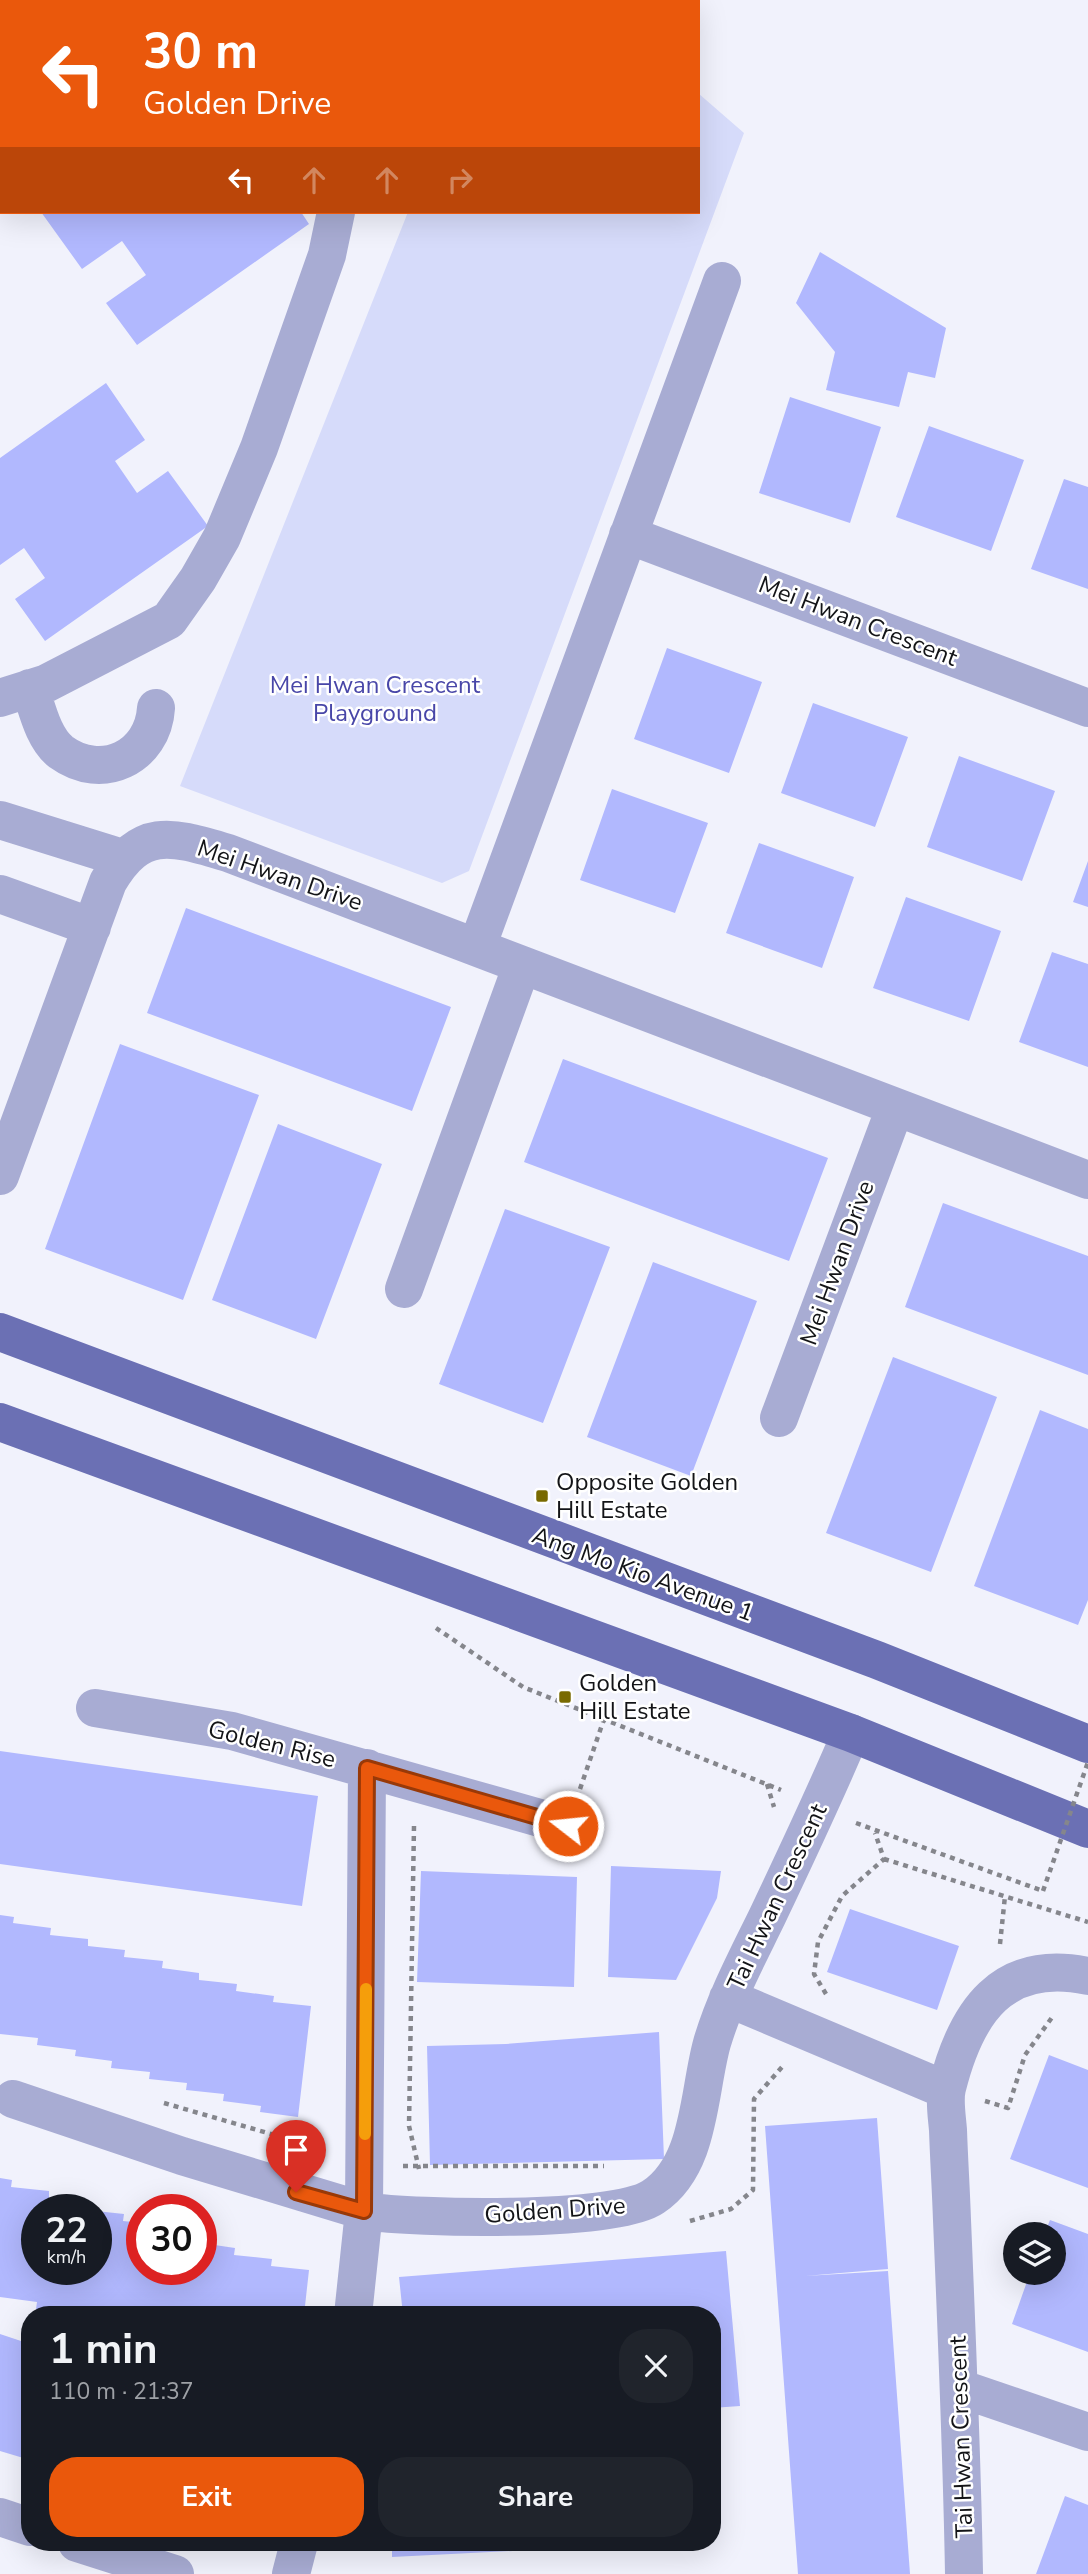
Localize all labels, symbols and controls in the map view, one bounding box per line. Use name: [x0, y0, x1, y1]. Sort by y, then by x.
text: 30 m: [143, 18, 258, 85]
icon: left: [28, 28, 119, 119]
text: Golden Drive: [143, 82, 331, 125]
icon: left: [222, 161, 260, 199]
icon: ahead: [295, 161, 333, 199]
icon: ahead: [368, 161, 406, 199]
icon: right: [441, 161, 479, 199]
street label: Mei Hwan Crescent: [754, 568, 962, 674]
park label: Mei Hwan Crescent Playground: [270, 669, 481, 729]
street label: Mei Hwan Drive: [193, 832, 367, 918]
street label: Mei Hwan Drive: [792, 1176, 882, 1350]
place label: Opposite Golden Hill Estate: [556, 1466, 738, 1526]
marker: Opposite Golden Hill Estate: [534, 1488, 550, 1504]
street label: Ang Mo Kio Avenue 1: [528, 1519, 758, 1629]
place label: Golden Hill Estate: [579, 1667, 691, 1727]
marker: Golden Hill Estate: [557, 1689, 573, 1705]
street label: Golden Rise: [205, 1713, 339, 1775]
position arrow: [531, 1789, 605, 1863]
street label: Tai Hwan Crescent: [720, 1798, 835, 1995]
pin: [266, 2120, 326, 2192]
icon: arrive: [277, 2131, 315, 2169]
street label: Golden Drive: [483, 2189, 627, 2231]
speed limit sign: 30: [126, 2194, 217, 2285]
text: 22: [45, 2207, 88, 2254]
map controls: [1003, 2222, 1066, 2285]
button: layers: [1003, 2222, 1066, 2285]
text: km/h: [47, 2245, 86, 2269]
text: 1 min: [49, 2321, 158, 2378]
button: close: [619, 2329, 693, 2403]
street label: Tai Hwan Crescent: [941, 2335, 981, 2539]
text: 110 m · 21:37: [49, 2376, 194, 2407]
button: Exit: [49, 2457, 364, 2537]
button: Share: [378, 2457, 693, 2537]

